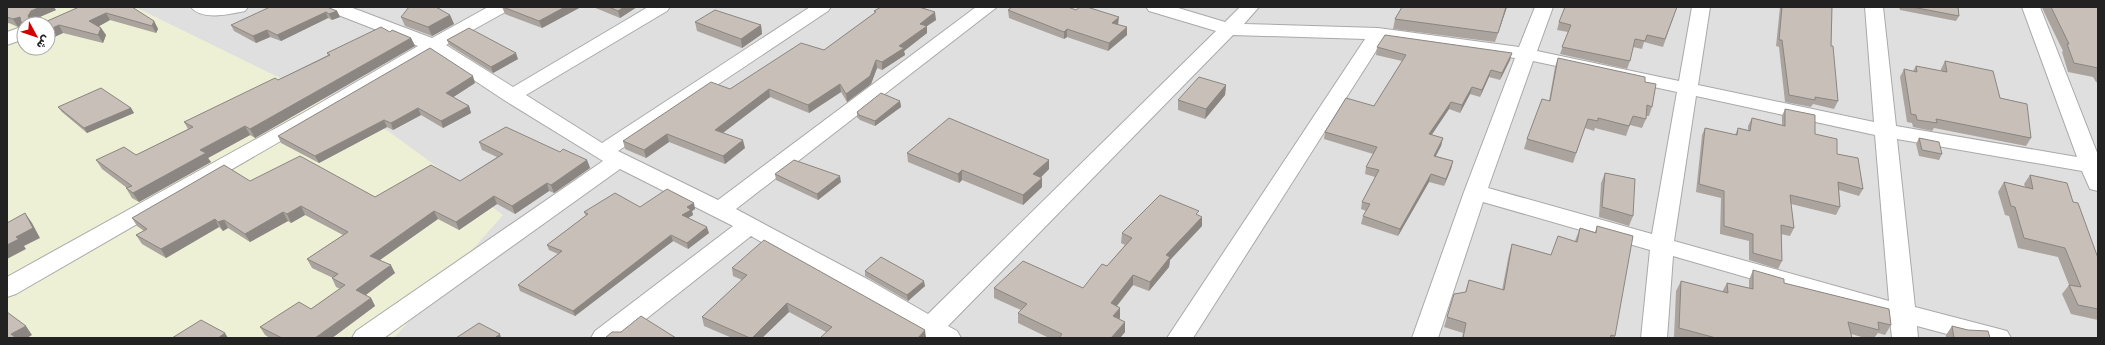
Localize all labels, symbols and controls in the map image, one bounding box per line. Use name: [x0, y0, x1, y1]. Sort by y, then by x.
north arrow: [16, 16, 56, 56]
text: ش: [34, 33, 53, 52]

